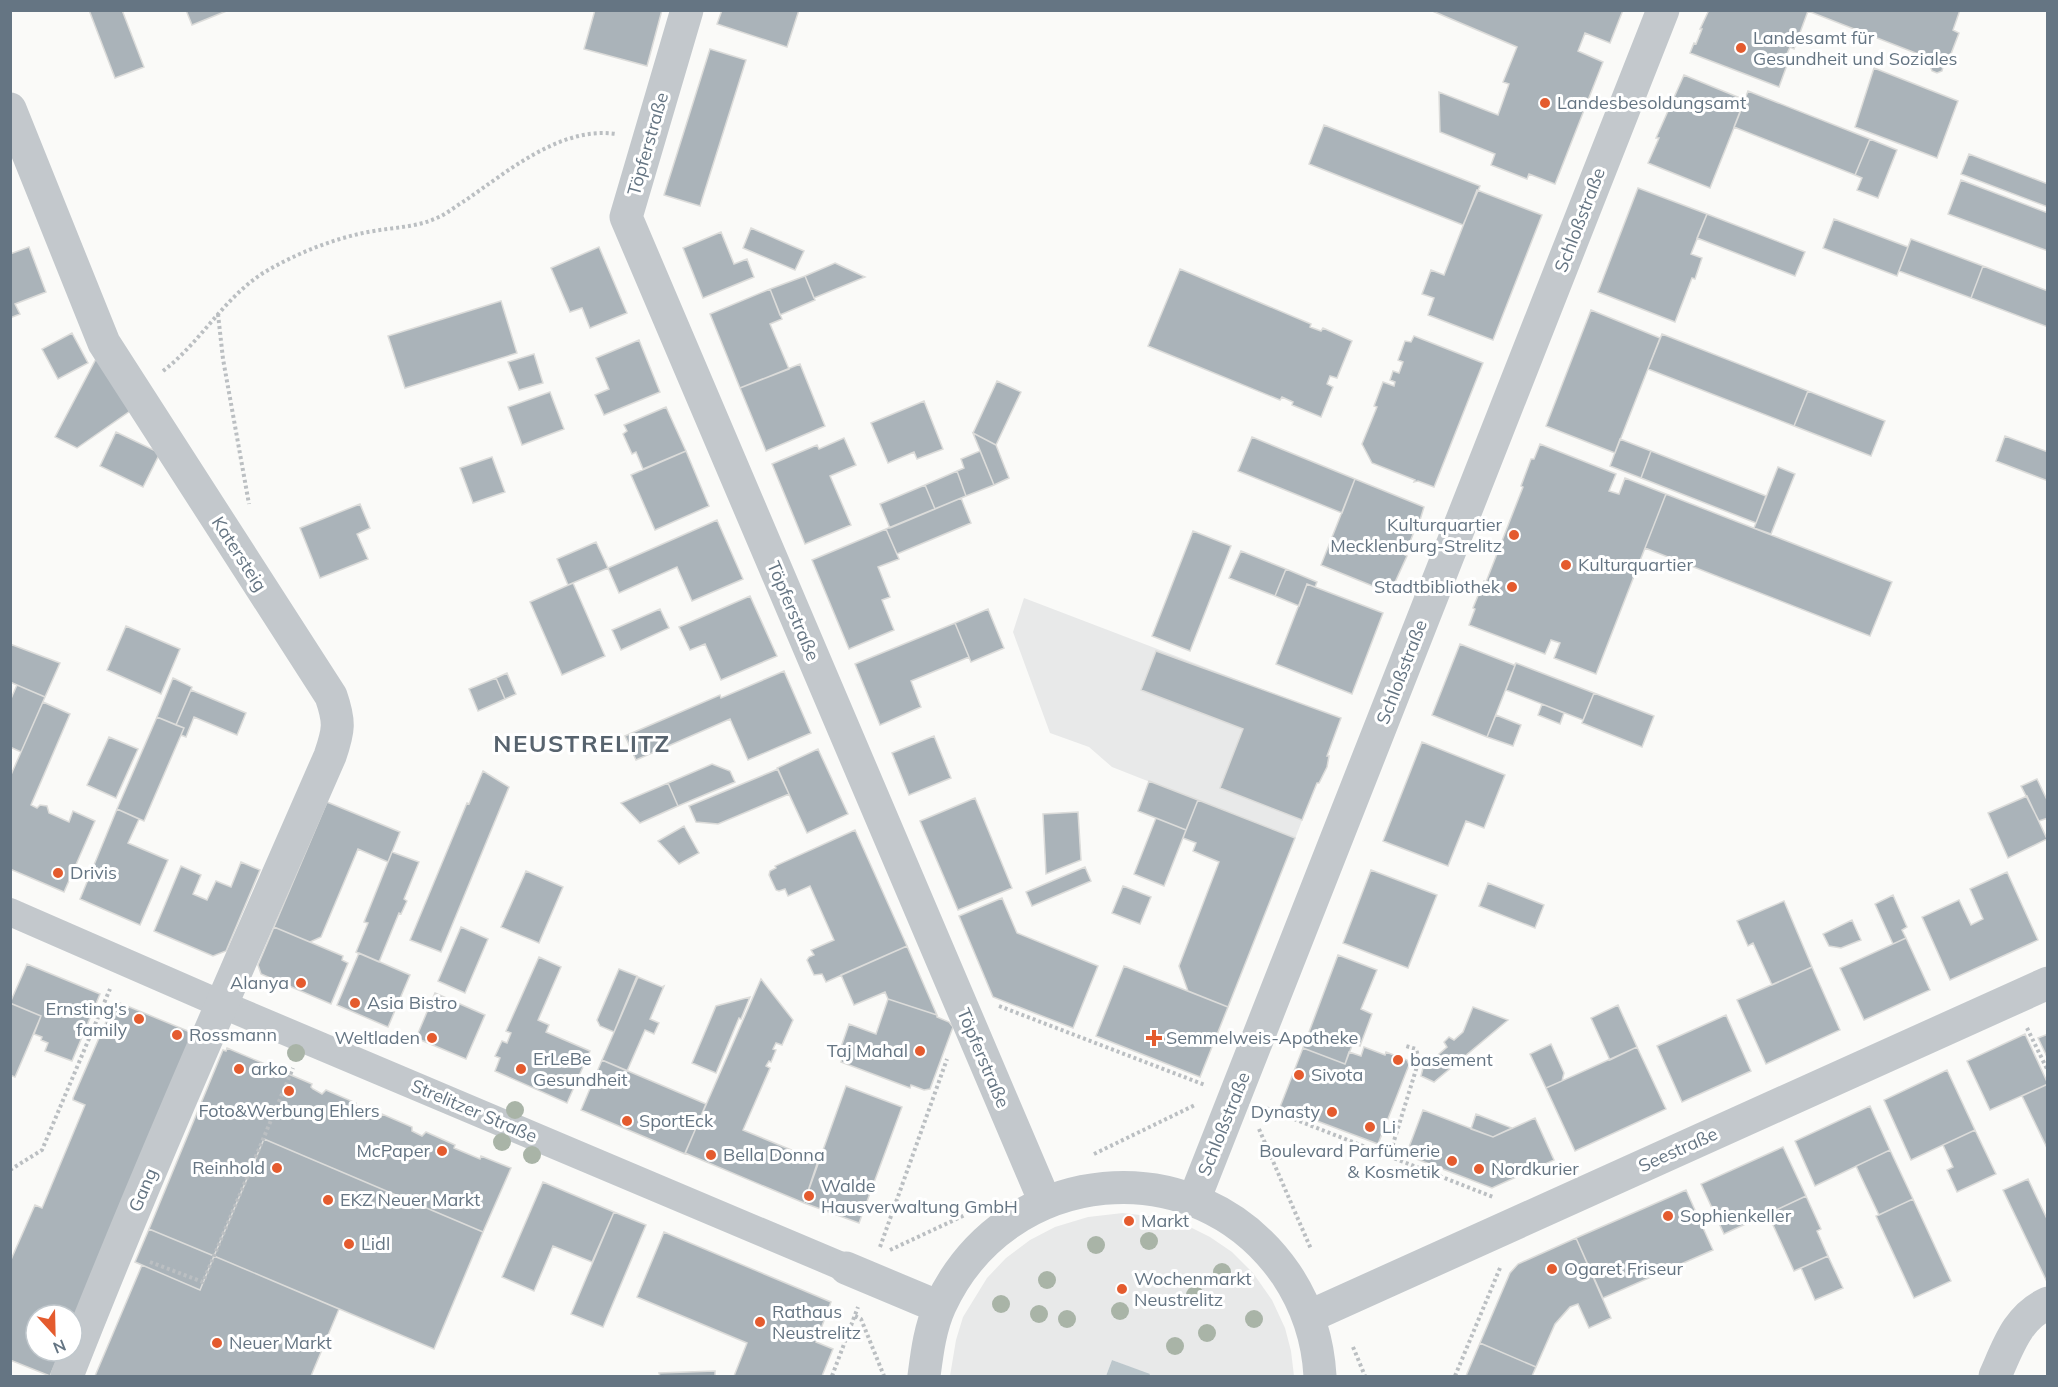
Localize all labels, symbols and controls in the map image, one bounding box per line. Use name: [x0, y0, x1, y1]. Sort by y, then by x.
place label: Landesamt für Gesundheit und Soziales: [1753, 26, 1958, 70]
marker: Landesamt für Gesundheit und Soziales: [1734, 41, 1748, 55]
street label: Töpferstraße: [622, 90, 673, 198]
place label: Landesbesoldungsamt: [1557, 91, 1746, 114]
marker: Landesbesoldungsamt: [1538, 96, 1552, 110]
street label: Schloßstraße: [1549, 164, 1610, 275]
street label: Katersteig: [207, 512, 272, 595]
place label: Kulturquartier Mecklenburg-Strelitz: [1330, 513, 1502, 557]
marker: Kulturquartier Mecklenburg-Strelitz: [1507, 528, 1521, 542]
place label: Kulturquartier: [1578, 553, 1693, 576]
street label: Töpferstraße: [762, 557, 825, 664]
marker: Kulturquartier: [1559, 558, 1573, 572]
place label: Stadtbibliothek: [1374, 575, 1501, 598]
marker: Stadtbibliothek: [1505, 580, 1519, 594]
street label: Schloßstraße: [1371, 616, 1432, 727]
district label: NEUSTRELITZ: [493, 728, 671, 758]
place label: Drivis: [70, 861, 117, 884]
marker: Drivis: [51, 866, 65, 880]
place label: Alanya: [230, 971, 289, 994]
marker: Alanya: [294, 976, 308, 990]
place label: Asia Bistro: [367, 991, 457, 1014]
marker: Asia Bistro: [348, 996, 362, 1010]
place label: Ernsting's family: [46, 997, 127, 1041]
street label: Töpferstraße: [952, 1004, 1015, 1111]
marker: Ernsting's family: [132, 1012, 146, 1026]
place label: Rossmann: [189, 1023, 277, 1046]
place label: Weltladen: [334, 1026, 420, 1049]
place label: Semmelweis-Apotheke: [1166, 1026, 1358, 1049]
marker: Rossmann: [170, 1028, 184, 1042]
marker: Weltladen: [425, 1031, 439, 1045]
marker: Semmelweis-Apotheke: [1147, 1031, 1161, 1045]
place label: Taj Mahal: [827, 1039, 908, 1062]
marker: Taj Mahal: [913, 1044, 927, 1058]
place label: ErLeBe Gesundheit: [533, 1047, 628, 1091]
place label: basement: [1410, 1048, 1493, 1071]
marker: basement: [1391, 1053, 1405, 1067]
place label: arko: [251, 1057, 288, 1080]
marker: arko: [232, 1062, 246, 1076]
marker: ErLeBe Gesundheit: [514, 1062, 528, 1076]
place label: Sivota: [1311, 1063, 1363, 1086]
street label: Schloßstraße: [1192, 1068, 1255, 1179]
marker: Sivota: [1292, 1068, 1306, 1082]
street label: Strelitzer Straße: [408, 1074, 541, 1147]
marker: Foto&Werbung Ehlers: [282, 1084, 296, 1098]
place label: Foto&Werbung Ehlers: [198, 1099, 380, 1122]
place label: Dynasty: [1251, 1100, 1320, 1123]
marker: Dynasty: [1325, 1105, 1339, 1119]
place label: SportEck: [639, 1109, 714, 1132]
marker: SportEck: [620, 1114, 634, 1128]
place label: Li: [1382, 1115, 1396, 1138]
marker: Li: [1363, 1120, 1377, 1134]
street label: Seestraße: [1635, 1122, 1721, 1177]
place label: McPaper: [356, 1139, 430, 1162]
place label: Boulevard Parfümerie & Kosmetik: [1259, 1139, 1441, 1183]
place label: Bella Donna: [723, 1143, 825, 1166]
marker: McPaper: [435, 1144, 449, 1158]
marker: Bella Donna: [704, 1148, 718, 1162]
marker: Boulevard Parfümerie & Kosmetik: [1445, 1154, 1459, 1168]
place label: Reinhold: [192, 1156, 265, 1179]
place label: Nordkurier: [1491, 1157, 1579, 1180]
marker: Reinhold: [270, 1161, 284, 1175]
marker: Nordkurier: [1472, 1162, 1486, 1176]
street label: Gang: [123, 1164, 162, 1215]
place label: Walde Hausverwaltung GmbH: [821, 1174, 1018, 1218]
place label: EKZ Neuer Markt: [340, 1188, 480, 1211]
marker: Walde Hausverwaltung GmbH: [802, 1189, 816, 1203]
marker: EKZ Neuer Markt: [321, 1193, 335, 1207]
place label: Sophienkeller: [1680, 1204, 1792, 1227]
place label: Markt: [1141, 1209, 1189, 1232]
marker: Sophienkeller: [1661, 1209, 1675, 1223]
marker: Markt: [1122, 1214, 1136, 1228]
place label: Lidl: [361, 1232, 390, 1255]
marker: Lidl: [342, 1237, 356, 1251]
place label: Ogaret Friseur: [1564, 1257, 1684, 1280]
marker: Ogaret Friseur: [1545, 1262, 1559, 1276]
place label: Wochenmarkt Neustrelitz: [1134, 1267, 1252, 1311]
marker: Wochenmarkt Neustrelitz: [1115, 1282, 1129, 1296]
place label: Rathaus Neustrelitz: [772, 1300, 861, 1344]
north arrow: [24, 1303, 84, 1363]
marker: Rathaus Neustrelitz: [753, 1315, 767, 1329]
place label: Neuer Markt: [229, 1331, 332, 1354]
text: N: [50, 1335, 69, 1358]
marker: Neuer Markt: [210, 1336, 224, 1350]

